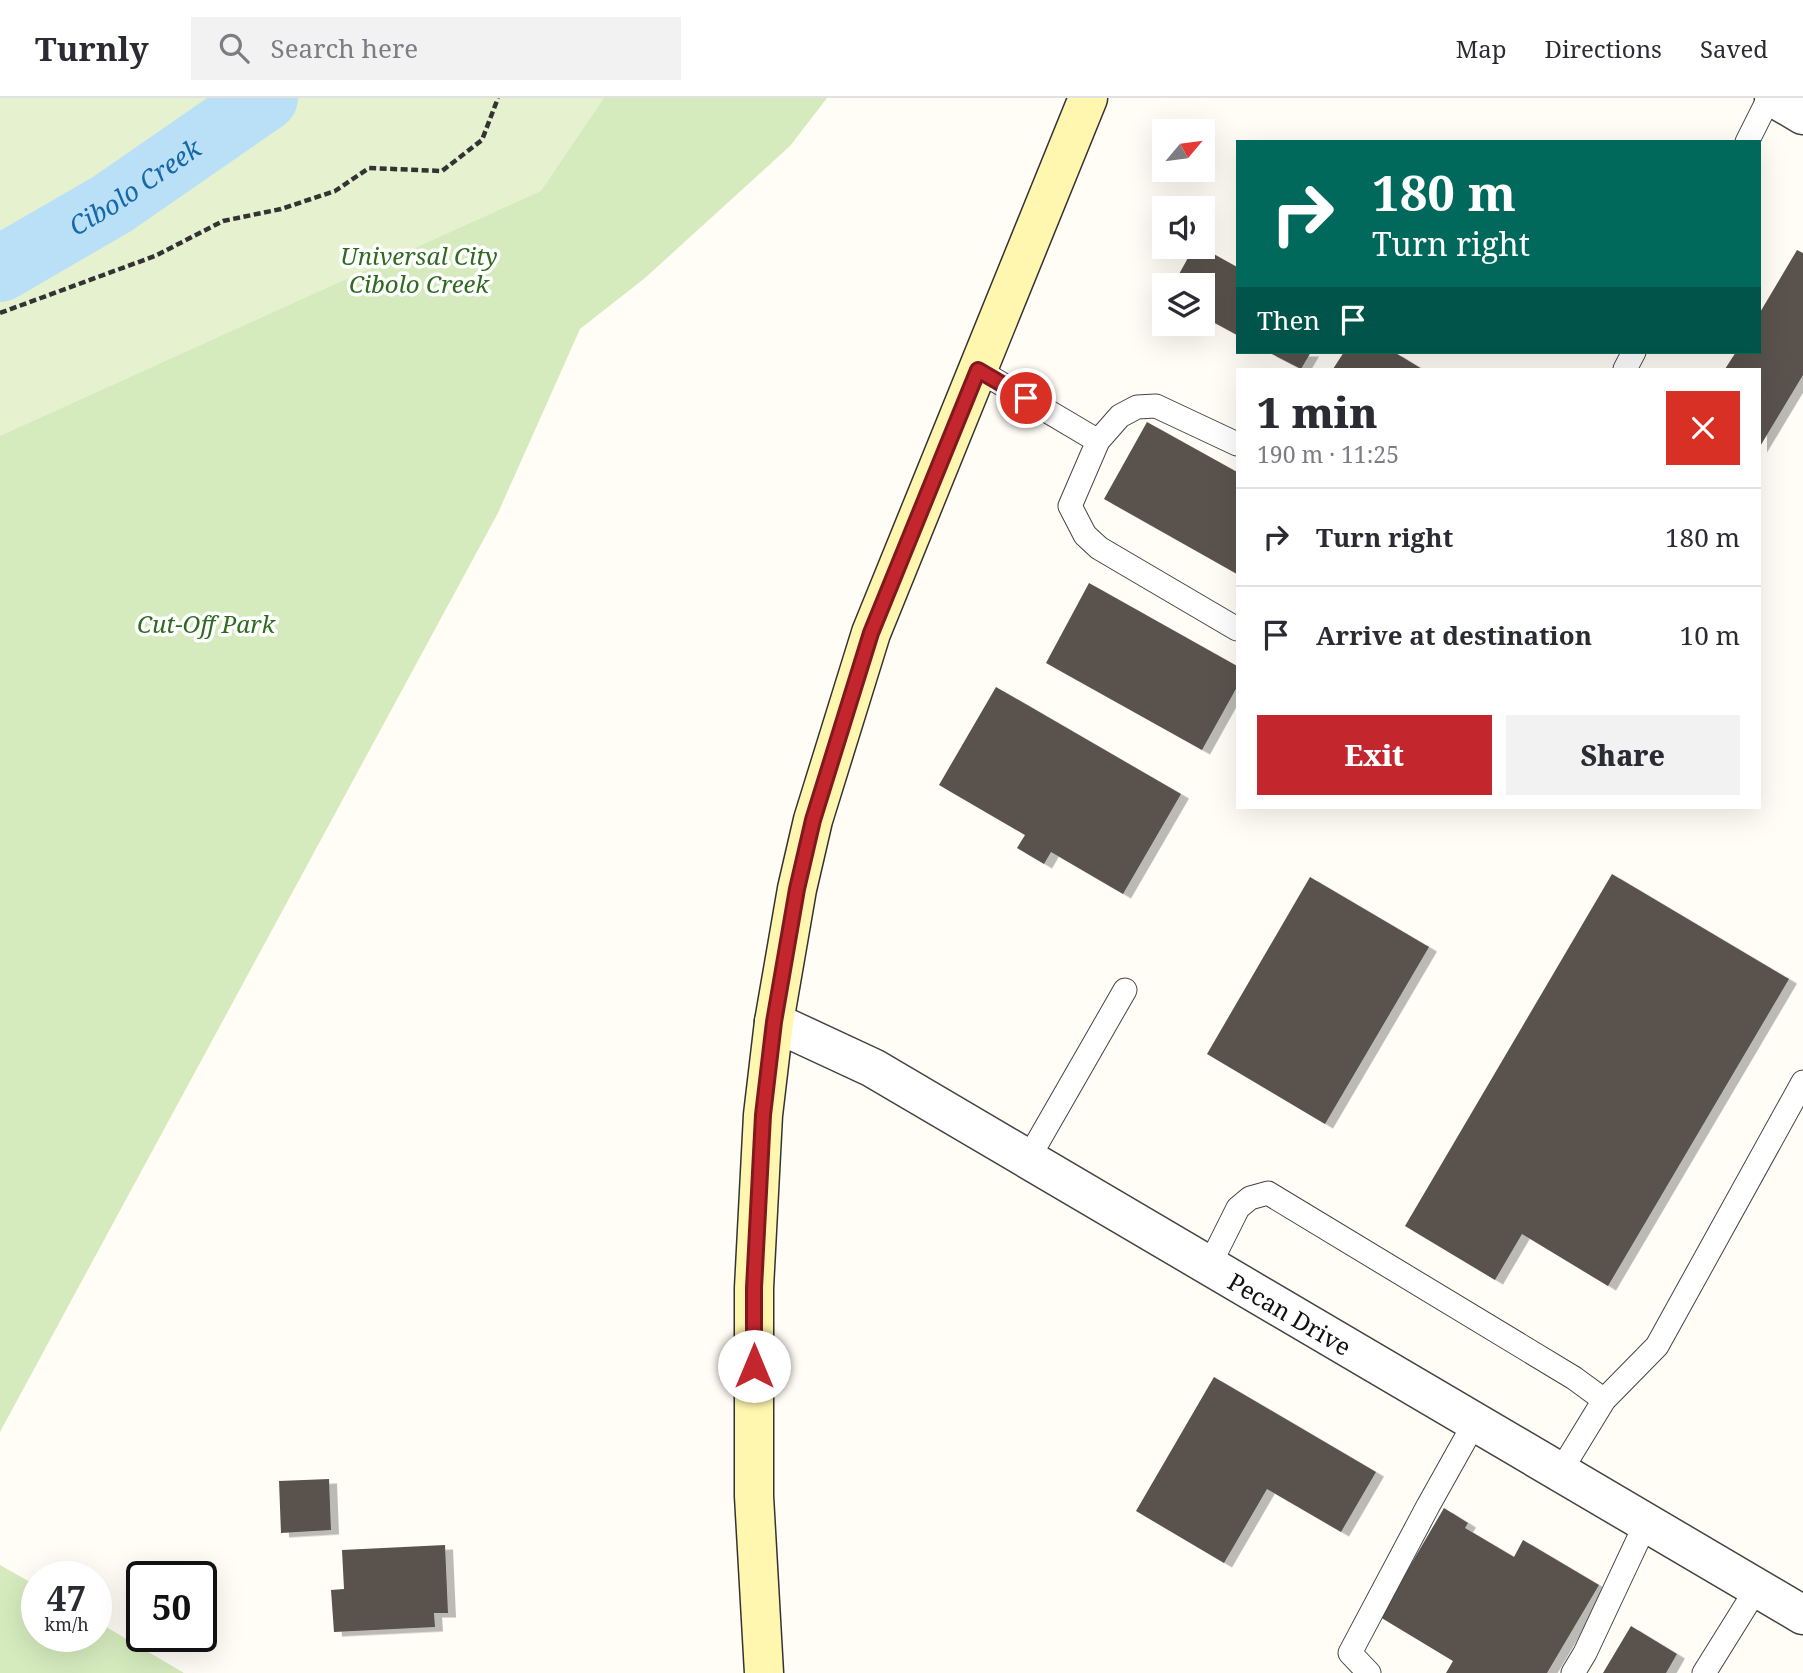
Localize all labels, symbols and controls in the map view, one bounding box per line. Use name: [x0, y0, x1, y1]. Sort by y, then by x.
search box: [191, 17, 681, 80]
text: Turnly: [35, 26, 149, 71]
icon: search: [215, 29, 253, 67]
text: Search here: [271, 30, 418, 66]
text: Map: [1456, 32, 1507, 65]
text: Directions: [1545, 32, 1662, 65]
text: Saved: [1700, 32, 1768, 65]
north arrow: [1152, 119, 1214, 182]
map controls: [1152, 119, 1215, 336]
water label: Cibolo Creek: [62, 129, 209, 243]
text: 180 m: [1372, 159, 1516, 225]
icon: right: [1257, 168, 1348, 259]
button: sound: [1152, 196, 1215, 259]
text: Turn right: [1372, 222, 1530, 265]
park label: Universal City Cibolo Creek: [340, 239, 498, 300]
button: layers: [1152, 273, 1215, 336]
icon: arrive: [1334, 301, 1372, 339]
text: Then: [1257, 302, 1320, 338]
pin: [996, 368, 1056, 428]
icon: arrive: [1007, 379, 1045, 417]
text: 1 min: [1257, 383, 1378, 440]
button: close: [1666, 391, 1740, 465]
text: 190 m · 11:25: [1257, 438, 1399, 470]
icon: right: [1257, 518, 1295, 556]
text: Turn right: [1316, 519, 1453, 555]
text: 180 m: [1665, 519, 1740, 555]
park label: Cut-Off Park: [137, 607, 276, 640]
icon: arrive: [1257, 616, 1295, 654]
text: Arrive at destination: [1316, 617, 1592, 653]
text: 10 m: [1680, 617, 1740, 653]
button: Exit: [1257, 715, 1492, 795]
button: Share: [1506, 715, 1740, 795]
street label: Pecan Drive: [1222, 1264, 1358, 1362]
position arrow: [717, 1329, 791, 1403]
speed limit sign: 50: [126, 1561, 217, 1652]
text: 47: [47, 1574, 86, 1621]
text: km/h: [44, 1612, 89, 1636]

